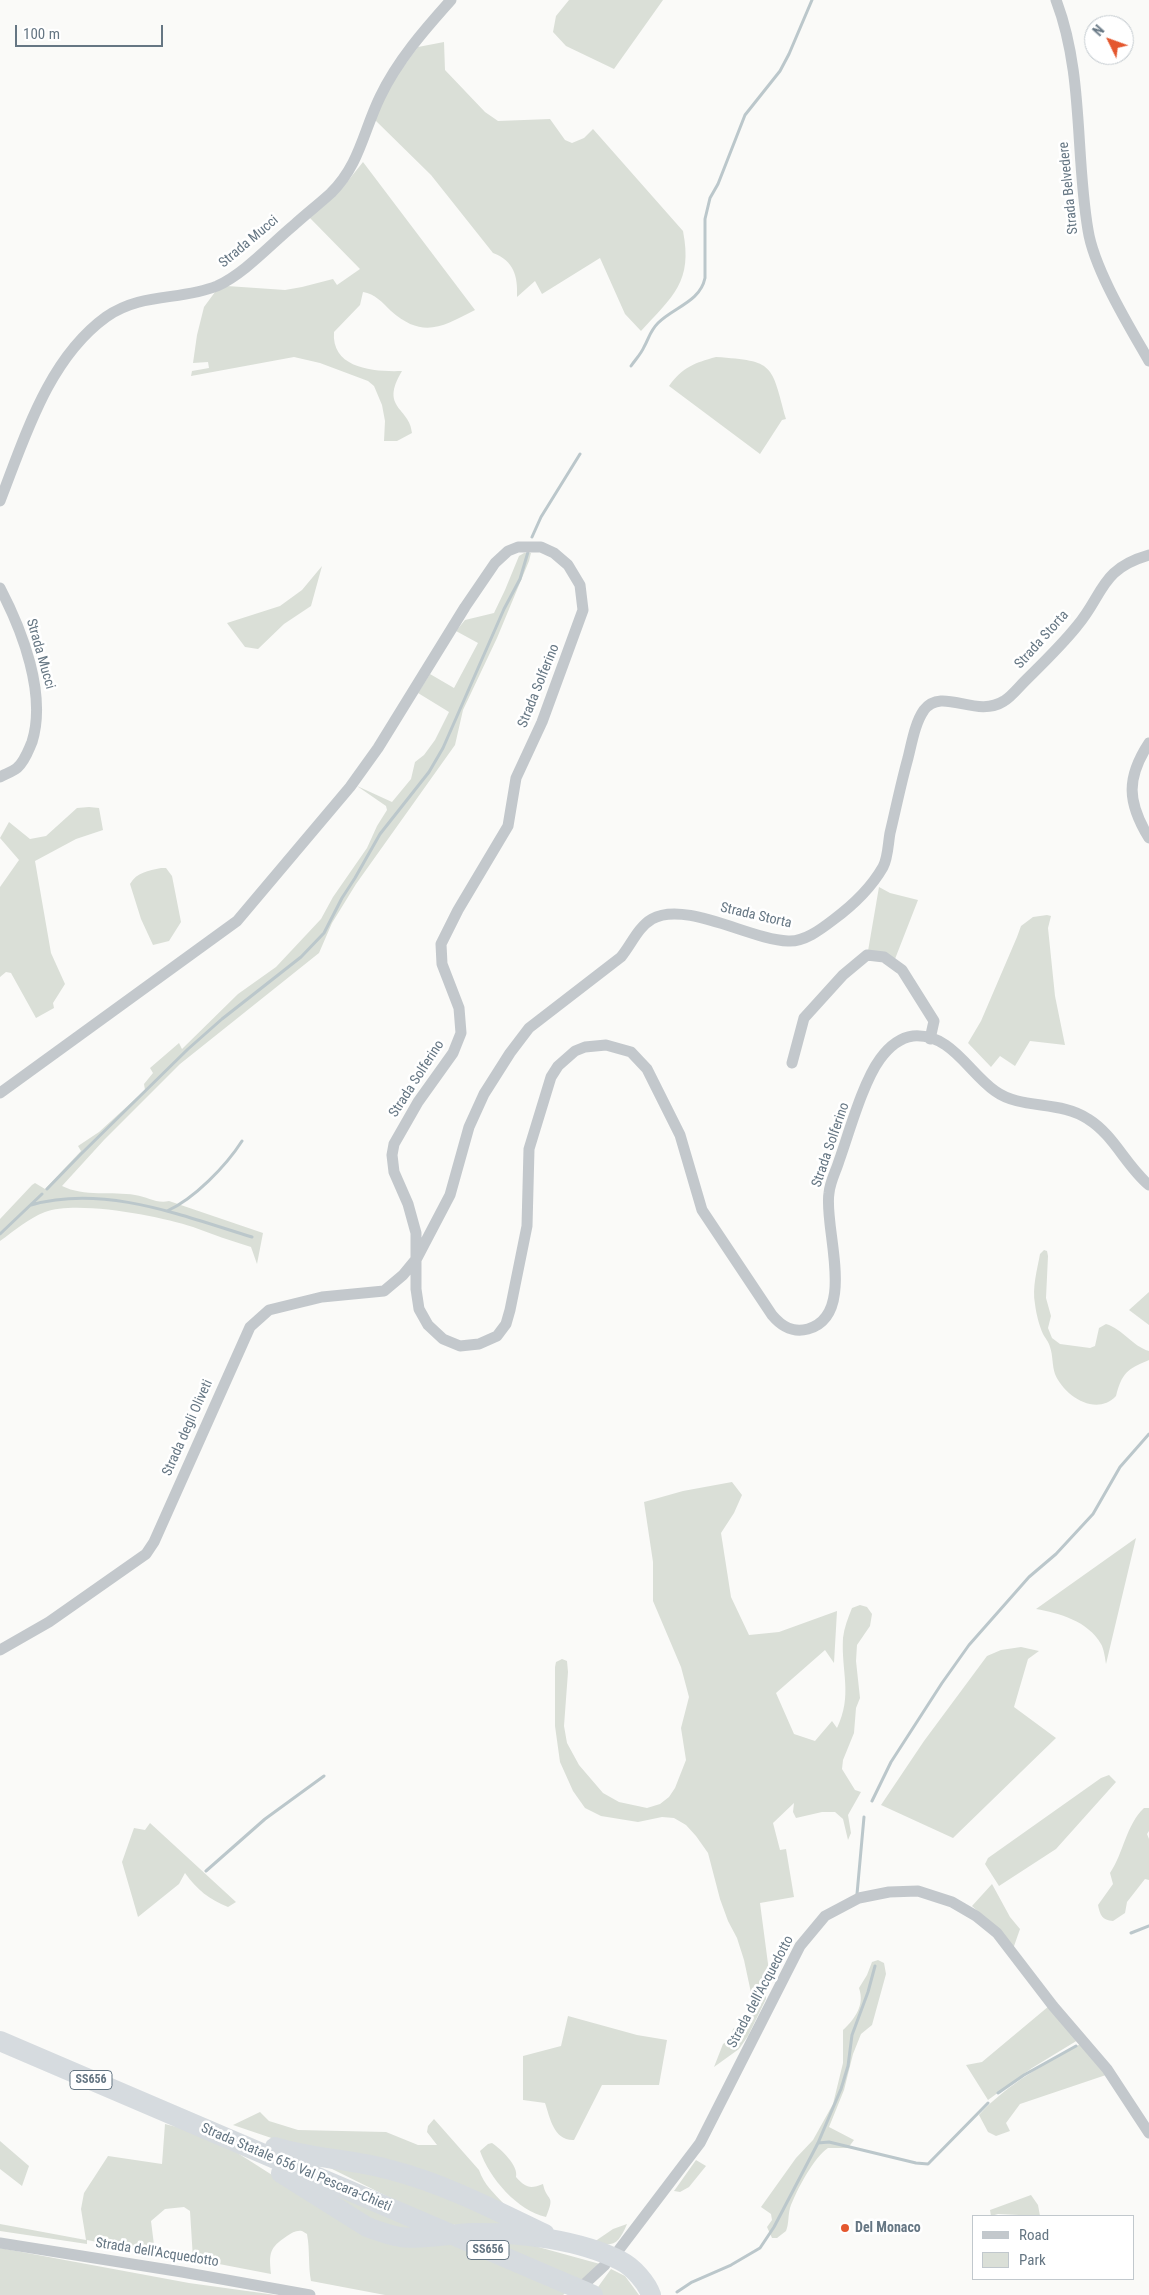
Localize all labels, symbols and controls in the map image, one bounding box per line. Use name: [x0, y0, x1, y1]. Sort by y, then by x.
scale bar: [18, 15, 165, 47]
north arrow: [1084, 15, 1134, 65]
text: N: [1090, 22, 1107, 39]
text: 100 m: [23, 25, 60, 43]
street label: Strada Belvedere: [1056, 141, 1082, 235]
street label: Strada Mucci: [216, 212, 282, 272]
street label: Strada Storta: [1011, 607, 1073, 673]
street label: Strada Mucci: [22, 617, 58, 691]
street label: Strada Solferino: [515, 642, 563, 730]
street label: Strada Storta: [719, 900, 793, 932]
street label: Strada Solferino: [386, 1037, 448, 1121]
street label: Strada Solferino: [809, 1100, 853, 1190]
street label: Strada degli Oliveti: [159, 1377, 217, 1479]
street label: Strada dell'Acquedotto: [724, 1933, 798, 2051]
road number: SS656: [70, 2070, 112, 2090]
street label: Strada Statale 656 Val Pescara-Chieti: [198, 2120, 394, 2216]
legend: [972, 2215, 1134, 2280]
place label: Del Monaco: [855, 2220, 921, 2236]
marker: Del Monaco: [839, 2222, 851, 2234]
text: Road: [1019, 2226, 1049, 2244]
street label: Strada dell'Acquedotto: [94, 2235, 220, 2271]
road number: SS656: [467, 2240, 509, 2260]
text: Park: [1019, 2251, 1046, 2269]

